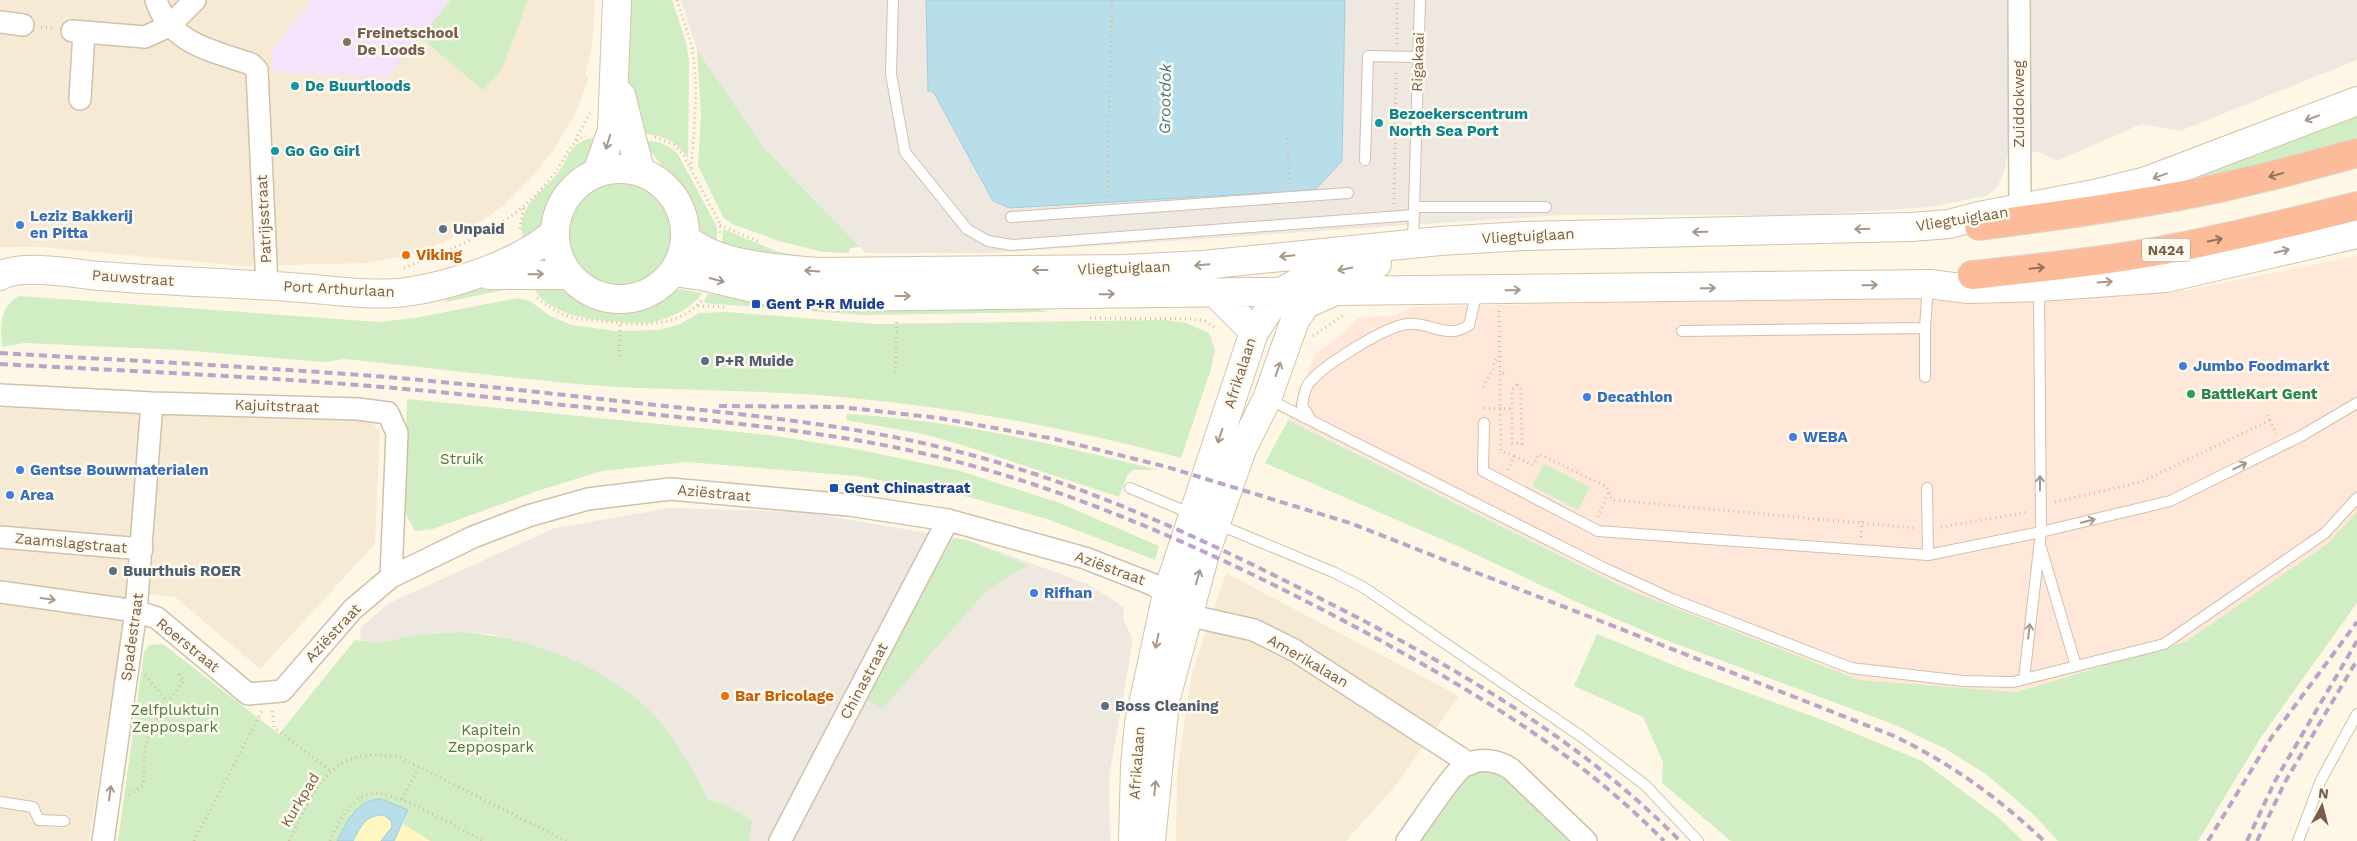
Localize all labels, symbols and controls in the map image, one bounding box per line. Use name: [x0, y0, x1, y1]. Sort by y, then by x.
place label: Freinetschool De Loods: [357, 24, 459, 59]
street label: Rigakaai: [1408, 32, 1428, 92]
marker: Freinetschool De Loods: [341, 36, 353, 48]
street label: Zuiddokweg: [2010, 60, 2028, 148]
water label: Grootdok: [1155, 62, 1175, 134]
place label: De Buurtloods: [305, 77, 411, 95]
marker: De Buurtloods: [289, 80, 301, 92]
place label: Bezoekerscentrum North Sea Port: [1389, 105, 1528, 140]
one-way arrow: [2304, 114, 2320, 123]
marker: Bezoekerscentrum North Sea Port: [1373, 117, 1385, 129]
one-way arrow: [603, 134, 613, 150]
place label: Go Go Girl: [285, 142, 360, 160]
marker: Go Go Girl: [269, 145, 281, 157]
one-way arrow: [2269, 171, 2285, 180]
one-way arrow: [2152, 172, 2168, 181]
street label: Patrijsstraat: [253, 174, 275, 264]
street label: Vliegtuiglaan: [1915, 203, 2009, 235]
place label: Leziz Bakkerij en Pitta: [30, 207, 133, 242]
marker: Leziz Bakkerij en Pitta: [14, 219, 26, 231]
place label: Unpaid: [453, 220, 505, 238]
marker: Unpaid: [437, 223, 449, 235]
one-way arrow: [1854, 224, 1870, 233]
street label: Vliegtuiglaan: [1481, 225, 1575, 247]
one-way arrow: [1692, 227, 1708, 237]
one-way arrow: [2207, 234, 2223, 244]
road number: N424: [2142, 238, 2190, 262]
place label: Viking: [416, 246, 463, 264]
one-way arrow: [2274, 246, 2290, 255]
marker: Viking: [400, 249, 412, 261]
one-way arrow: [1279, 251, 1295, 261]
street label: Vliegtuiglaan: [1077, 257, 1171, 279]
one-way arrow: [1194, 260, 1210, 269]
one-way arrow: [2029, 263, 2045, 273]
one-way arrow: [1338, 265, 1354, 274]
street label: Pauwstraat: [91, 266, 175, 290]
one-way arrow: [1032, 266, 1048, 275]
one-way arrow: [804, 267, 820, 276]
one-way arrow: [528, 269, 544, 279]
one-way arrow: [709, 276, 725, 286]
street label: Port Arthurlaan: [283, 277, 395, 301]
one-way arrow: [2097, 277, 2113, 287]
one-way arrow: [1862, 280, 1878, 290]
one-way arrow: [1700, 283, 1716, 293]
one-way arrow: [1504, 285, 1521, 295]
one-way arrow: [1098, 289, 1115, 299]
one-way arrow: [894, 291, 911, 301]
place label: Gent P+R Muide: [766, 295, 885, 313]
marker: Gent P+R Muide: [750, 298, 762, 310]
street label: Afrikalaan: [1220, 335, 1260, 411]
place label: P+R Muide: [715, 352, 794, 370]
marker: P+R Muide: [699, 355, 711, 367]
place label: Jumbo Foodmarkt: [2193, 357, 2330, 375]
marker: Jumbo Foodmarkt: [2177, 360, 2189, 372]
one-way arrow: [1273, 362, 1283, 378]
place label: BattleKart Gent: [2201, 385, 2318, 403]
place label: Decathlon: [1597, 388, 1673, 406]
marker: BattleKart Gent: [2185, 388, 2197, 400]
marker: Decathlon: [1581, 391, 1593, 403]
street label: Kajuitstraat: [234, 396, 320, 416]
one-way arrow: [1215, 427, 1225, 443]
place label: WEBA: [1803, 428, 1849, 446]
marker: WEBA: [1787, 431, 1799, 443]
park label: Struik: [440, 450, 484, 468]
place label: Gentse Bouwmaterialen: [30, 461, 208, 479]
one-way arrow: [2232, 461, 2247, 471]
marker: Gentse Bouwmaterialen: [14, 464, 26, 476]
one-way arrow: [2035, 476, 2045, 492]
place label: Gent Chinastraat: [844, 479, 971, 497]
street label: Aziëstraat: [677, 481, 752, 505]
marker: Gent Chinastraat: [828, 482, 840, 494]
place label: Area: [20, 486, 54, 504]
marker: Area: [4, 489, 16, 501]
one-way arrow: [2080, 516, 2096, 525]
street label: Zaamslagstraat: [14, 529, 129, 557]
street label: Aziëstraat: [1072, 547, 1148, 589]
place label: Buurthuis ROER: [123, 562, 242, 580]
marker: Buurthuis ROER: [107, 565, 119, 577]
one-way arrow: [1193, 570, 1203, 586]
place label: Rifhan: [1044, 584, 1092, 602]
marker: Rifhan: [1028, 587, 1040, 599]
street label: Spadestraat: [117, 591, 147, 682]
one-way arrow: [40, 594, 56, 604]
street label: Aziëstraat: [301, 599, 365, 666]
street label: Roerstraat: [153, 614, 224, 676]
one-way arrow: [2024, 623, 2034, 639]
street label: Amerikalaan: [1264, 631, 1352, 691]
one-way arrow: [1152, 633, 1161, 649]
street label: Chinastraat: [836, 639, 892, 722]
place label: Bar Bricolage: [735, 687, 834, 705]
marker: Bar Bricolage: [719, 690, 731, 702]
place label: Boss Cleaning: [1115, 697, 1219, 715]
marker: Boss Cleaning: [1099, 700, 1111, 712]
park label: Zelfpluktuin Zeppospark: [131, 701, 219, 736]
park label: Kapitein Zeppospark: [448, 721, 534, 756]
street label: Afrikalaan: [1125, 726, 1149, 800]
street label: Kurkpad: [277, 769, 323, 831]
one-way arrow: [1150, 780, 1160, 796]
north arrow: [2297, 781, 2347, 831]
one-way arrow: [105, 785, 115, 801]
text: N: [2317, 785, 2330, 802]

